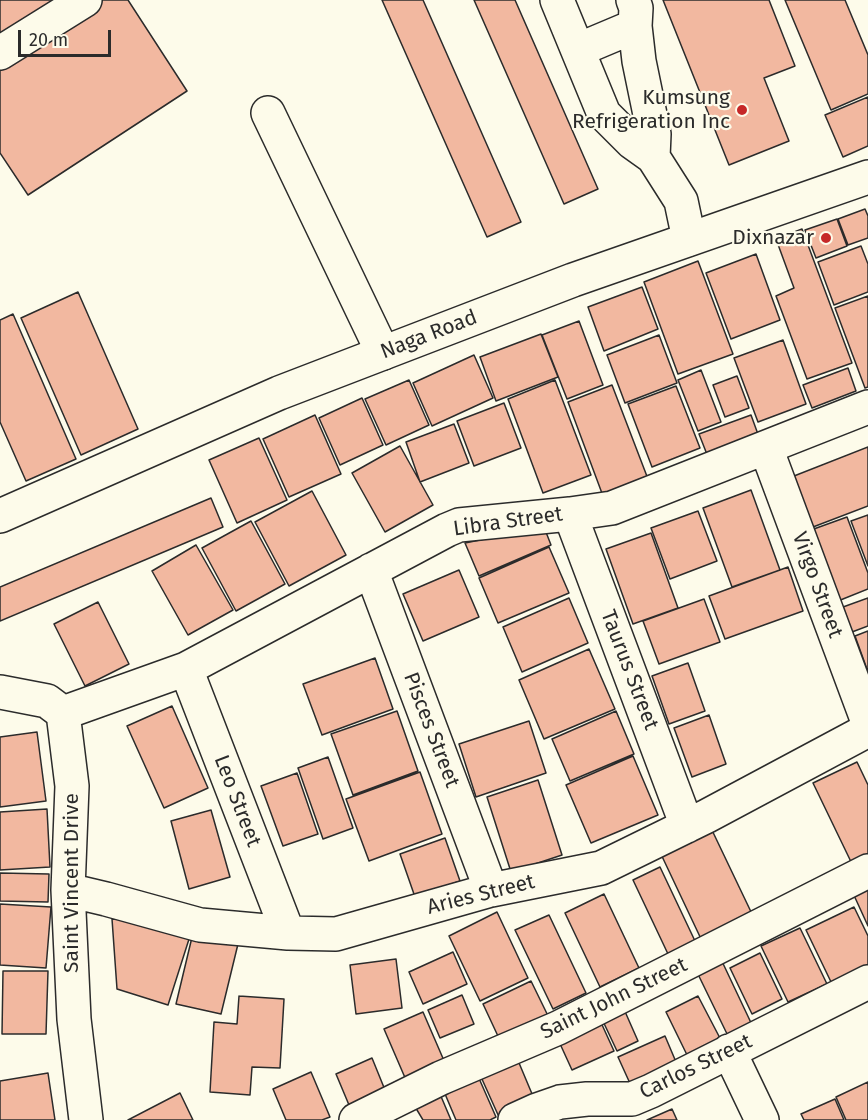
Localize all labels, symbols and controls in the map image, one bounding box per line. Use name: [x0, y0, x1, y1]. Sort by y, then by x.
scale bar: [21, 18, 114, 56]
text: 20 m: [29, 29, 68, 51]
place label: Kumsung Refrigeration Inc: [572, 85, 730, 135]
marker: Kumsung Refrigeration Inc: [735, 103, 749, 117]
place label: Dixnazar: [732, 225, 814, 251]
marker: Dixnazar: [819, 231, 833, 245]
street label: Naga Road: [377, 305, 481, 365]
street label: Libra Street: [452, 502, 564, 542]
street label: Virgo Street: [786, 529, 848, 641]
street label: Taurus Street: [595, 607, 663, 733]
street label: Pisces Street: [397, 669, 465, 791]
street label: Leo Street: [208, 752, 266, 850]
street label: Saint Vincent Drive: [59, 793, 85, 973]
street label: Aries Street: [425, 869, 537, 921]
street label: Saint John Street: [537, 953, 691, 1045]
street label: Carlos Street: [636, 1029, 756, 1105]

